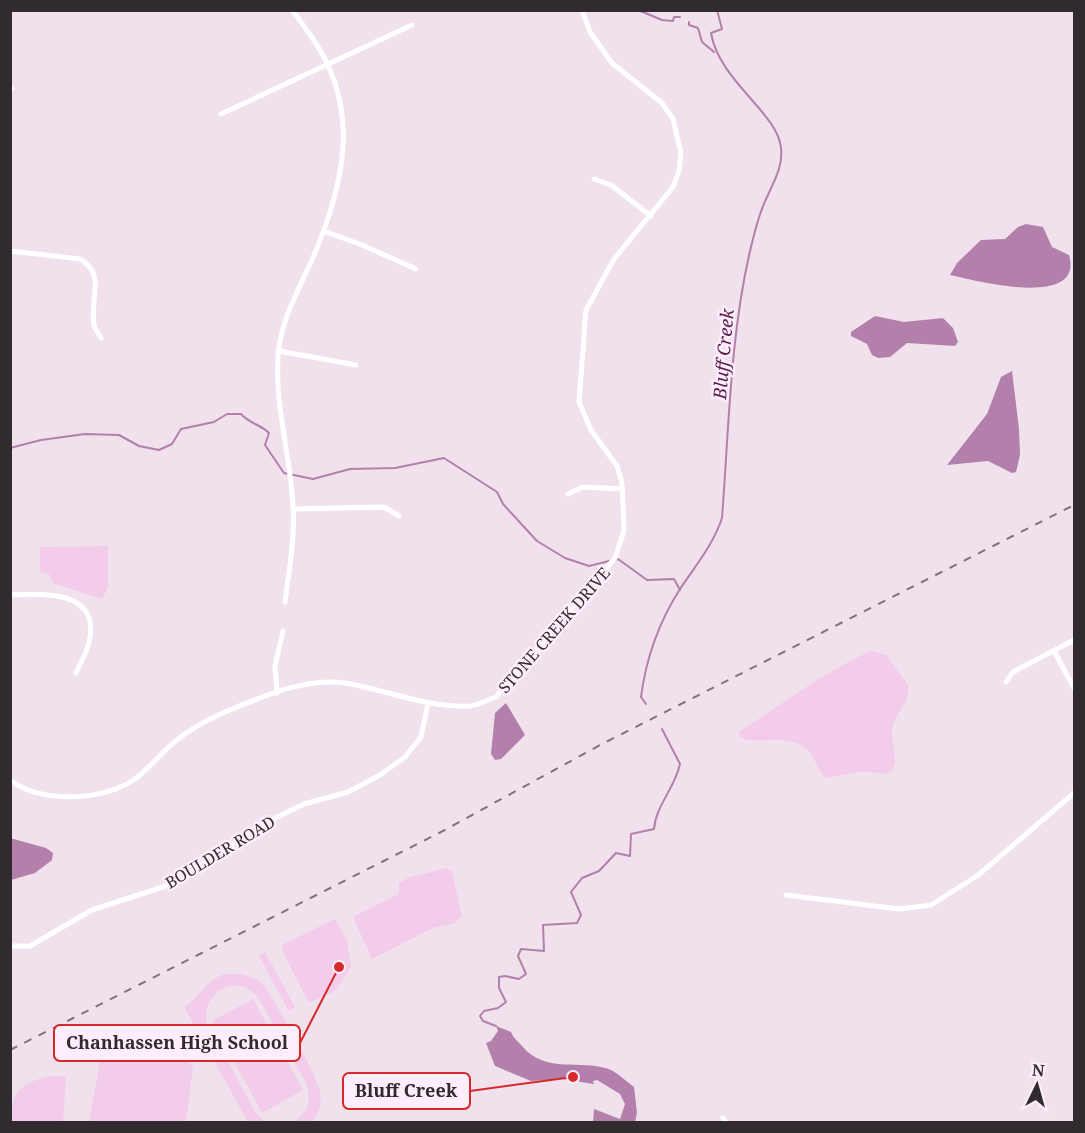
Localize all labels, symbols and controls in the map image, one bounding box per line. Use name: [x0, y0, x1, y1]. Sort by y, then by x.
water label: Bluff Creek: [707, 307, 739, 401]
street label: STONE CREEK DRIVE: [493, 562, 615, 698]
street label: BOULDER ROAD: [161, 810, 279, 894]
callout: Chanhassen High School: [54, 1025, 300, 1061]
text: Chanhassen High School: [66, 1030, 289, 1054]
north arrow: [1007, 1055, 1067, 1115]
text: N: [1031, 1059, 1046, 1082]
callout: Bluff Creek: [343, 1073, 470, 1109]
text: Bluff Creek: [355, 1078, 458, 1102]

